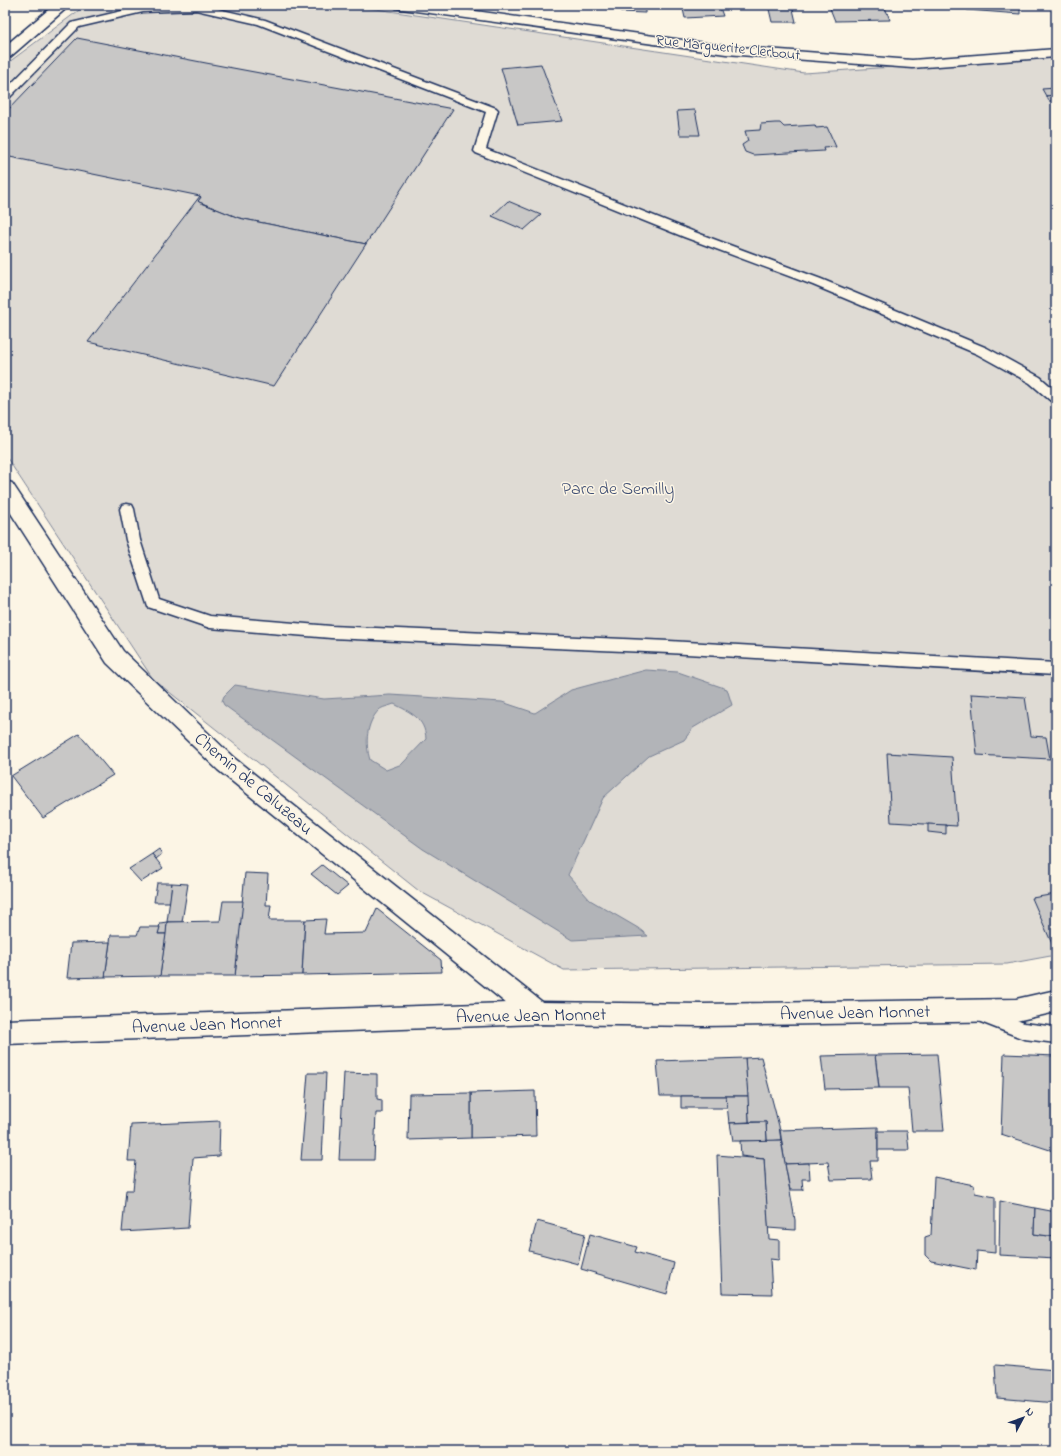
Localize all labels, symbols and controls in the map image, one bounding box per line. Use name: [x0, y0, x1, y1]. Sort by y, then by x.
street label: Rue Marguerite Clerbout: [654, 29, 801, 68]
park label: Parc de Semilly: [562, 477, 674, 503]
street label: Chemin de Caluzeau: [188, 727, 318, 842]
street label: Avenue Jean Monnet: [780, 1000, 930, 1028]
street label: Avenue Jean Monnet: [456, 1003, 606, 1031]
street label: Avenue Jean Monnet: [131, 1010, 283, 1042]
north arrow: [1003, 1398, 1043, 1438]
text: N: [1021, 1404, 1038, 1420]

